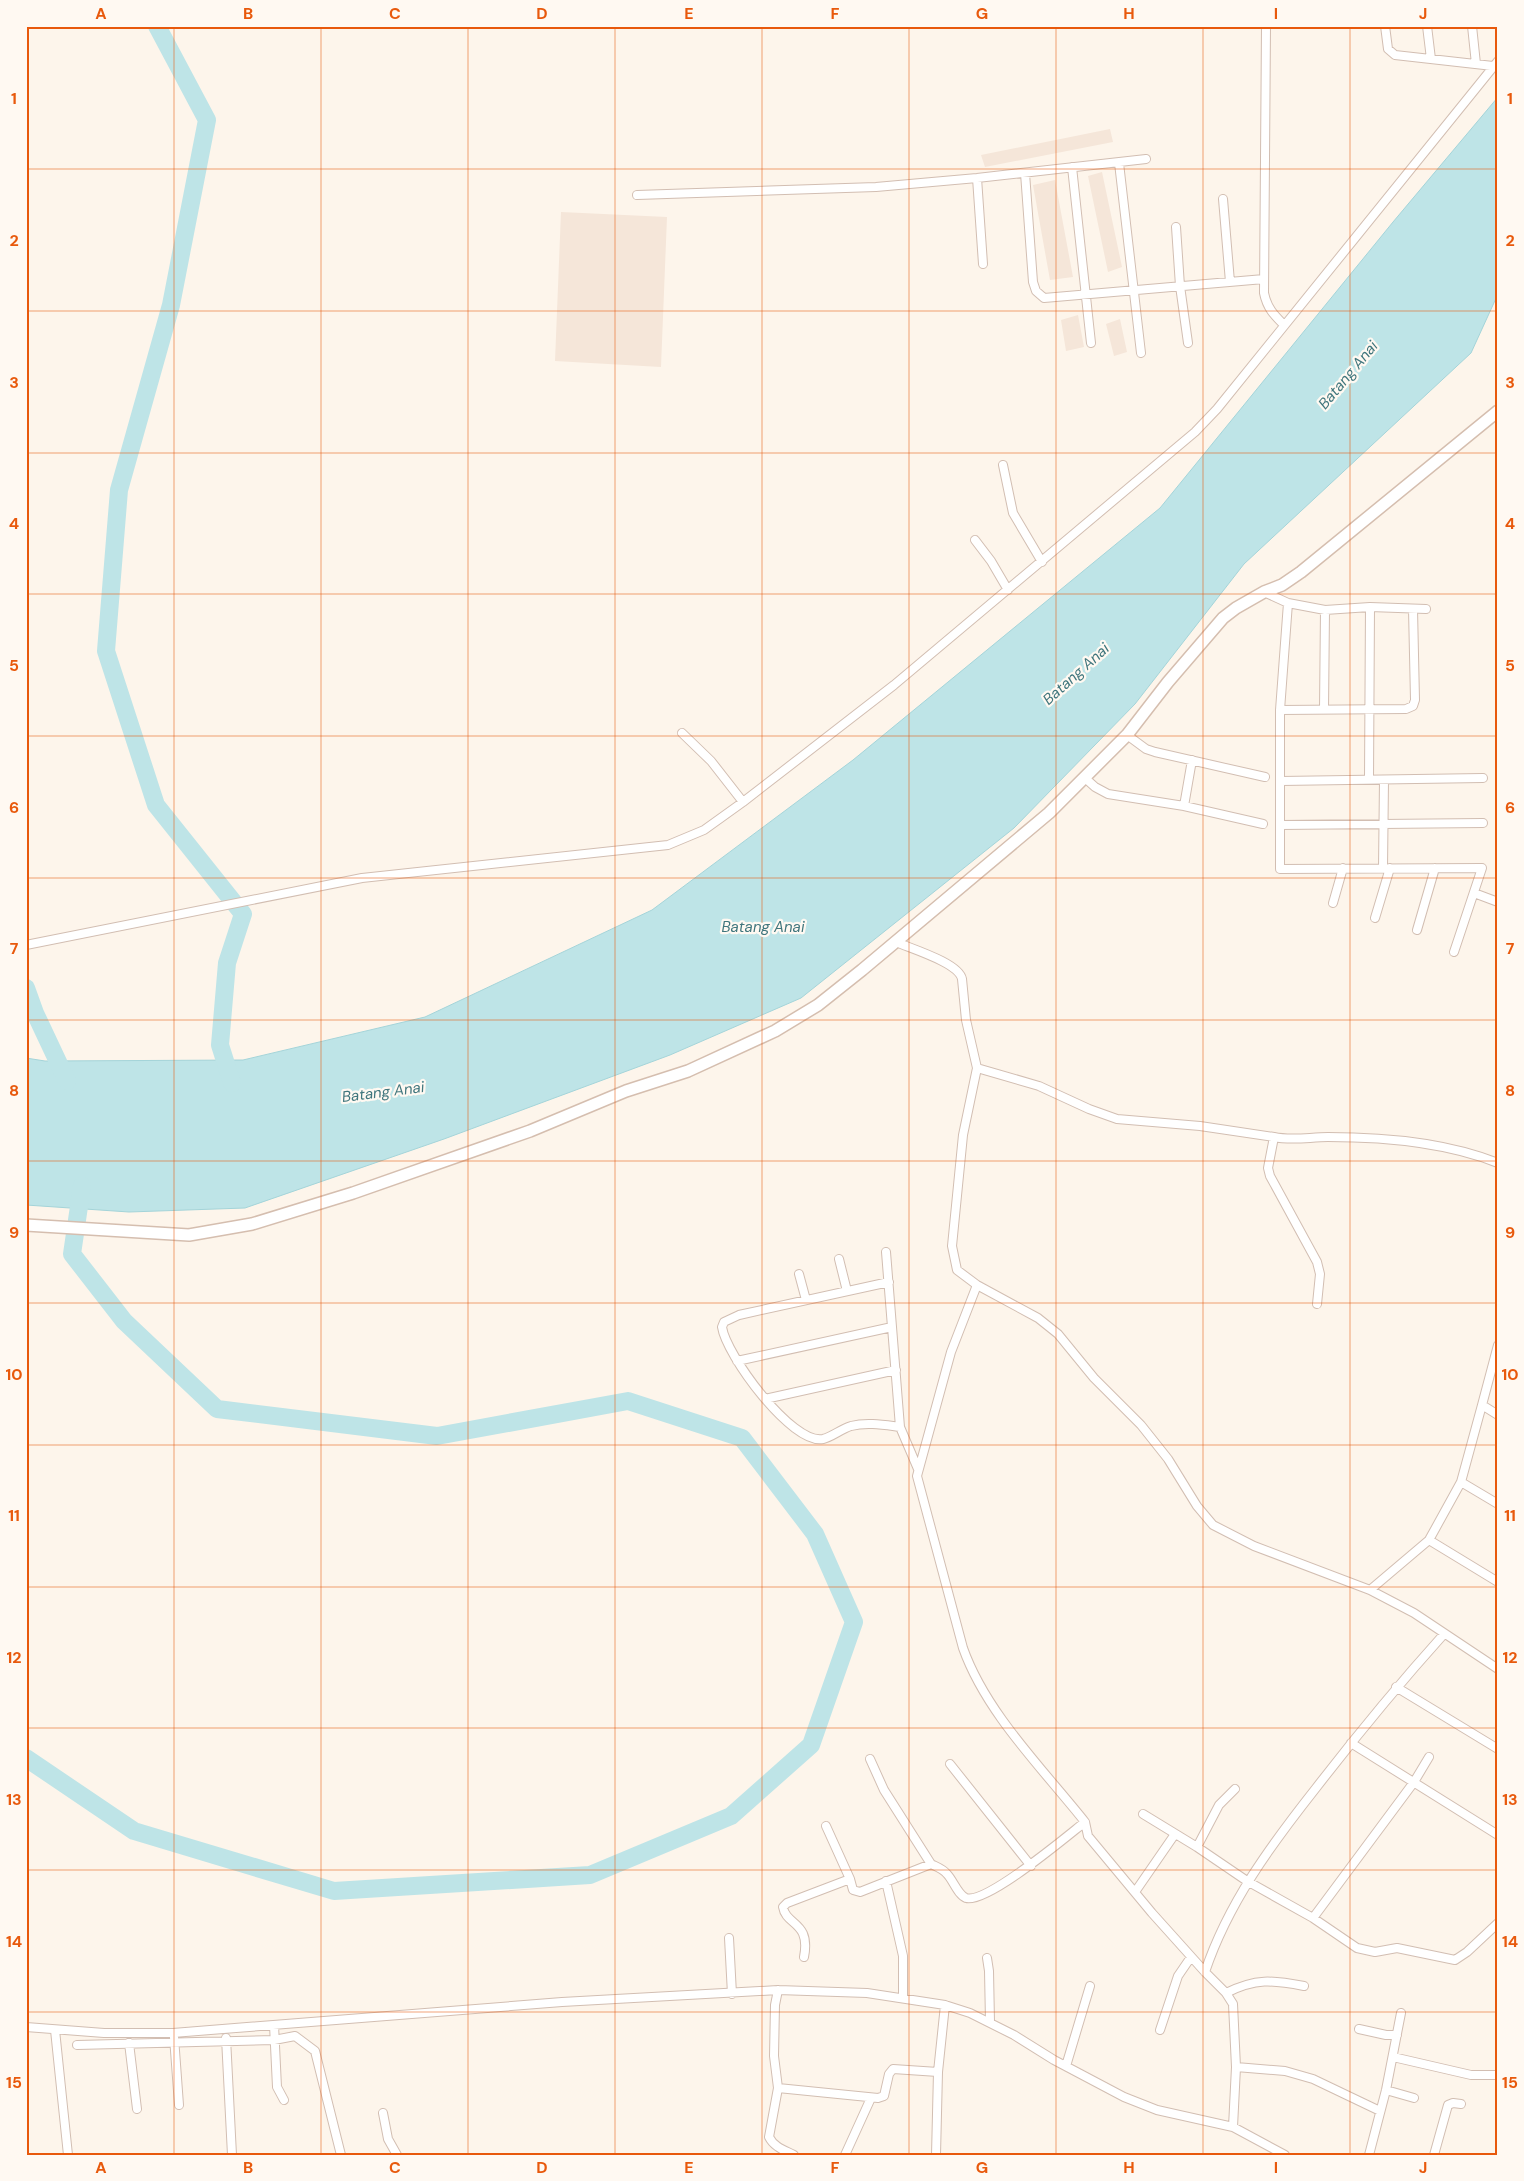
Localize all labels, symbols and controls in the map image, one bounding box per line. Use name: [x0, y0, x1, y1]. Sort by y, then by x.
text: A: [95, 3, 107, 24]
text: B: [243, 3, 253, 24]
text: C: [389, 3, 401, 24]
text: D: [536, 3, 548, 24]
text: E: [684, 3, 694, 24]
text: F: [831, 3, 840, 24]
text: G: [976, 3, 988, 24]
text: H: [1123, 3, 1135, 24]
text: I: [1274, 3, 1278, 24]
text: J: [1419, 3, 1427, 24]
text: 1: [11, 88, 17, 109]
text: 1: [1507, 88, 1513, 109]
text: 2: [9, 230, 19, 251]
text: 2: [1505, 230, 1515, 251]
water label: Batang Anai: [1314, 336, 1383, 413]
text: 3: [9, 372, 19, 393]
text: 3: [1505, 372, 1515, 393]
text: 4: [9, 513, 19, 534]
text: 4: [1505, 513, 1515, 534]
water label: Batang Anai: [1038, 639, 1114, 709]
text: 5: [9, 655, 19, 676]
text: 5: [1505, 655, 1515, 676]
text: 6: [9, 797, 19, 818]
text: 6: [1505, 797, 1515, 818]
water label: Batang Anai: [721, 917, 805, 937]
text: 7: [10, 938, 19, 959]
text: 7: [1506, 938, 1515, 959]
water label: Batang Anai: [341, 1077, 426, 1107]
text: 8: [9, 1080, 19, 1101]
text: 8: [1505, 1080, 1515, 1101]
text: 9: [9, 1222, 19, 1243]
text: 9: [1505, 1222, 1515, 1243]
text: 10: [5, 1364, 23, 1385]
text: 10: [1501, 1364, 1519, 1385]
text: 11: [8, 1505, 20, 1526]
text: 11: [1504, 1505, 1516, 1526]
text: 12: [6, 1647, 22, 1668]
text: 12: [1502, 1647, 1518, 1668]
text: 13: [6, 1789, 22, 1810]
text: 13: [1502, 1789, 1518, 1810]
text: 14: [6, 1931, 22, 1952]
text: 14: [1502, 1931, 1518, 1952]
text: 15: [6, 2072, 22, 2093]
text: 15: [1502, 2072, 1518, 2093]
text: A: [95, 2157, 107, 2178]
text: B: [243, 2157, 253, 2178]
text: C: [389, 2157, 401, 2178]
text: D: [536, 2157, 548, 2178]
text: E: [684, 2157, 694, 2178]
text: F: [831, 2157, 840, 2178]
text: G: [976, 2157, 988, 2178]
text: H: [1123, 2157, 1135, 2178]
text: I: [1274, 2157, 1278, 2178]
text: J: [1419, 2157, 1427, 2178]

